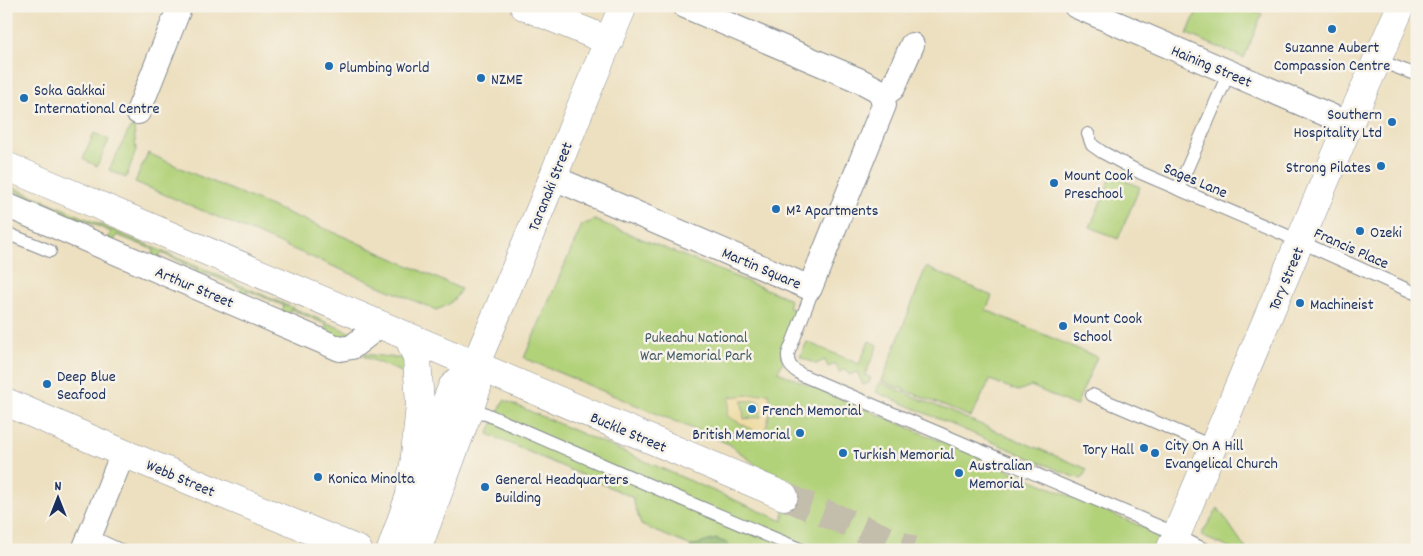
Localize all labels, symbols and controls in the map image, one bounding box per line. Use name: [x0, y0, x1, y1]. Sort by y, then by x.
marker: Suzanne Aubert Compassion Centre: [1326, 23, 1338, 35]
place label: Suzanne Aubert Compassion Centre: [1274, 37, 1390, 78]
street label: Haining Street: [1167, 40, 1255, 95]
place label: Plumbing World: [339, 57, 429, 80]
marker: Plumbing World: [323, 60, 335, 72]
place label: NZME: [491, 69, 523, 92]
marker: NZME: [475, 72, 487, 84]
place label: Soka Gakkai International Centre: [34, 80, 160, 121]
marker: Soka Gakkai International Centre: [18, 92, 30, 104]
place label: Southern Hospitality Ltd: [1294, 104, 1382, 145]
marker: Southern Hospitality Ltd: [1386, 116, 1398, 128]
street label: Taranaki Street: [523, 139, 580, 235]
place label: Strong Pilates: [1286, 157, 1371, 180]
street label: Sages Lane: [1159, 158, 1231, 205]
marker: Strong Pilates: [1375, 160, 1387, 172]
place label: Mount Cook Preschool: [1064, 165, 1133, 206]
marker: Mount Cook Preschool: [1048, 177, 1060, 189]
place label: M² Apartments: [786, 200, 879, 223]
marker: M² Apartments: [770, 203, 782, 215]
place label: Ozeki: [1370, 222, 1402, 245]
street label: Francis Place: [1310, 223, 1392, 276]
marker: Ozeki: [1354, 225, 1366, 237]
street label: Martin Square: [718, 242, 804, 296]
street label: Tory Street: [1264, 244, 1311, 314]
street label: Arthur Street: [151, 261, 237, 315]
place label: Machineist: [1310, 294, 1374, 317]
marker: Machineist: [1294, 297, 1306, 309]
place label: Mount Cook School: [1073, 308, 1142, 349]
marker: Mount Cook School: [1057, 320, 1069, 332]
park label: Pukeahu National War Memorial Park: [640, 327, 752, 368]
place label: Deep Blue Seafood: [57, 366, 116, 407]
marker: Deep Blue Seafood: [41, 378, 53, 390]
place label: French Memorial: [762, 400, 862, 423]
marker: French Memorial: [746, 403, 758, 415]
street label: Buckle Street: [586, 407, 670, 460]
place label: British Memorial: [692, 424, 790, 447]
marker: British Memorial: [794, 427, 806, 439]
place label: City On A Hill Evangelical Church: [1165, 435, 1278, 476]
place label: Tory Hall: [1083, 439, 1134, 462]
marker: Tory Hall: [1138, 442, 1150, 454]
place label: Turkish Memorial: [853, 444, 954, 467]
marker: Turkish Memorial: [837, 447, 849, 459]
marker: City On A Hill Evangelical Church: [1149, 447, 1161, 459]
street label: Webb Street: [142, 455, 218, 504]
place label: Australian Memorial: [969, 455, 1032, 496]
marker: Australian Memorial: [953, 467, 965, 479]
place label: Konica Minolta: [328, 468, 415, 491]
place label: General Headquarters Building: [495, 469, 629, 510]
marker: Konica Minolta: [312, 471, 324, 483]
north arrow: [32, 474, 82, 524]
text: N: [55, 477, 62, 497]
marker: General Headquarters Building: [479, 481, 491, 493]

